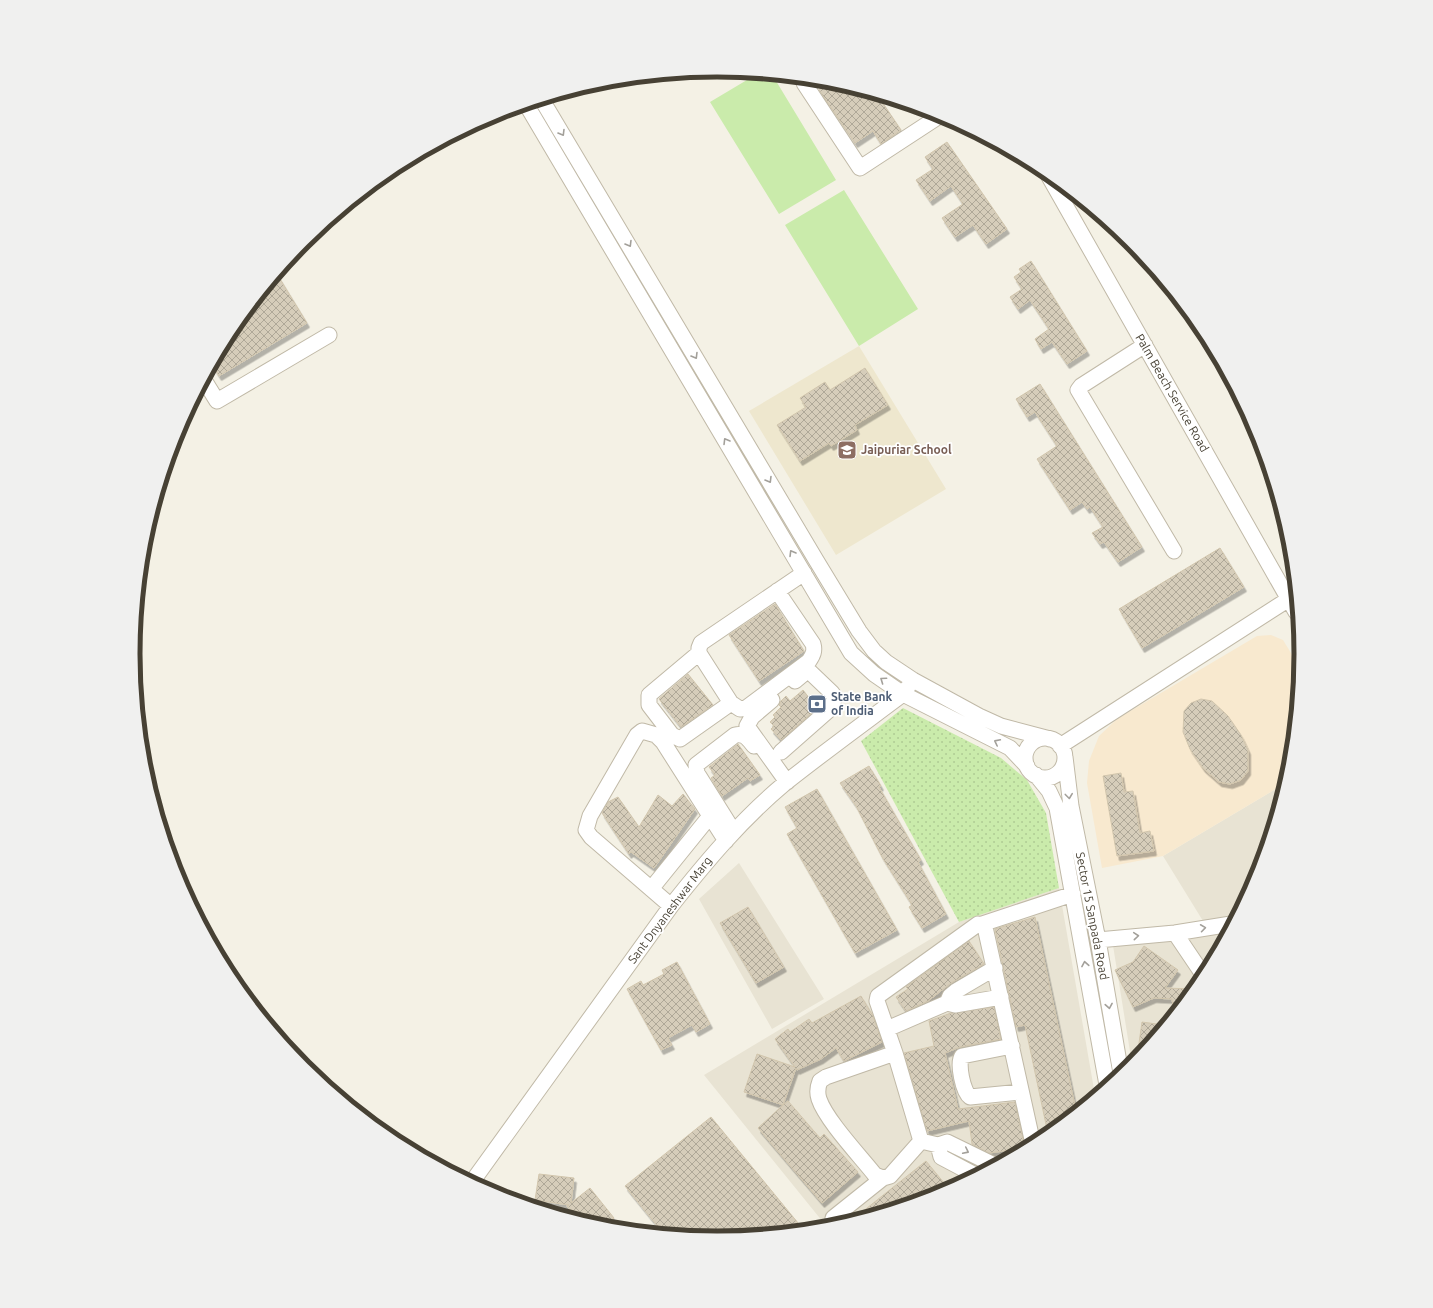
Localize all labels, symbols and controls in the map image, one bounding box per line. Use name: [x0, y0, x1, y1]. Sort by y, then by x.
one-way arrow: [558, 129, 565, 136]
one-way arrow: [625, 240, 632, 247]
street label: Palm Beach Service Road: [1133, 331, 1212, 454]
one-way arrow: [691, 352, 698, 359]
one-way arrow: [723, 438, 730, 445]
school or university icon: Jaipuriar School: [836, 439, 858, 461]
place label: Jaipuriar School: [861, 443, 952, 456]
one-way arrow: [764, 476, 771, 483]
one-way arrow: [790, 550, 797, 557]
one-way arrow: [880, 678, 887, 685]
place label: State Bank of India: [831, 690, 893, 717]
bank icon: State Bank of India: [806, 693, 828, 715]
one-way arrow: [994, 739, 1002, 747]
one-way arrow: [1065, 793, 1074, 799]
street label: Sector 15 Sanpada Road: [1074, 851, 1111, 981]
street label: Sant Dnyaneshwar Marg: [625, 854, 714, 966]
one-way arrow: [1200, 924, 1206, 933]
one-way arrow: [1133, 931, 1139, 940]
one-way arrow: [1081, 961, 1090, 967]
one-way arrow: [1104, 1003, 1113, 1009]
one-way arrow: [962, 1146, 969, 1154]

